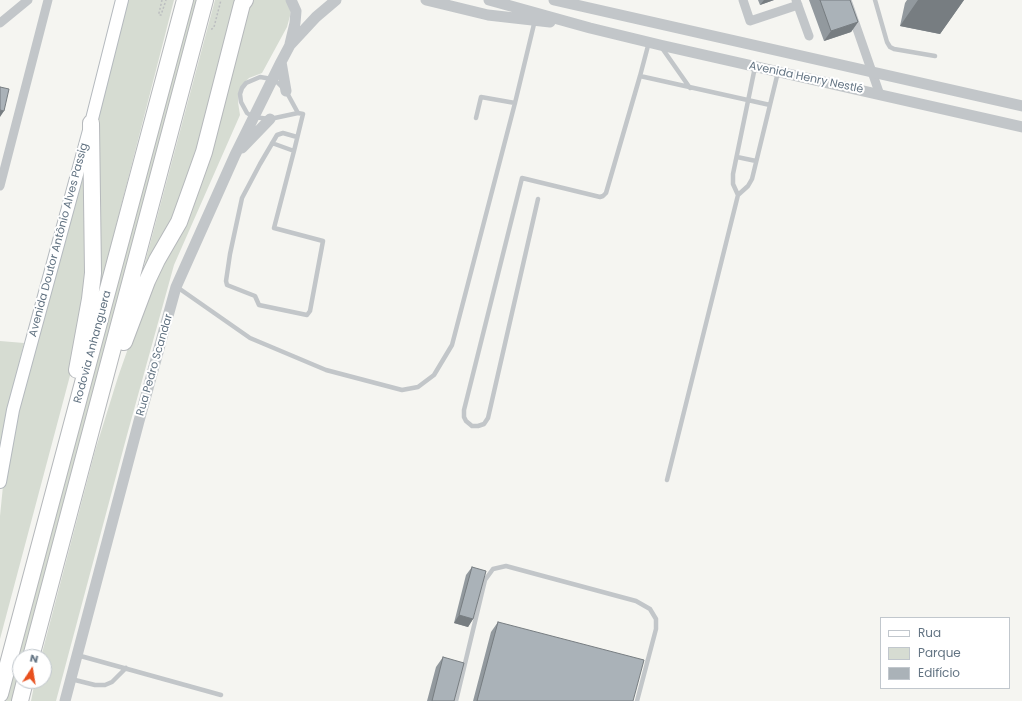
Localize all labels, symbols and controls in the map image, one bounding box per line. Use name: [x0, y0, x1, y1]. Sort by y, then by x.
street label: Avenida Henry Nestlé: [748, 59, 864, 97]
street label: Avenida Doutor Antônio Alves Passig: [27, 142, 91, 338]
street label: Rodovia Anhanguera: [72, 289, 114, 405]
street label: Rua Pedro Scandar: [134, 313, 176, 417]
legend: [880, 617, 1010, 689]
text: Rua: [918, 624, 941, 641]
text: Parque: [918, 644, 961, 661]
north arrow: [12, 649, 52, 689]
text: N: [29, 650, 40, 667]
text: Edifício: [918, 664, 960, 681]

